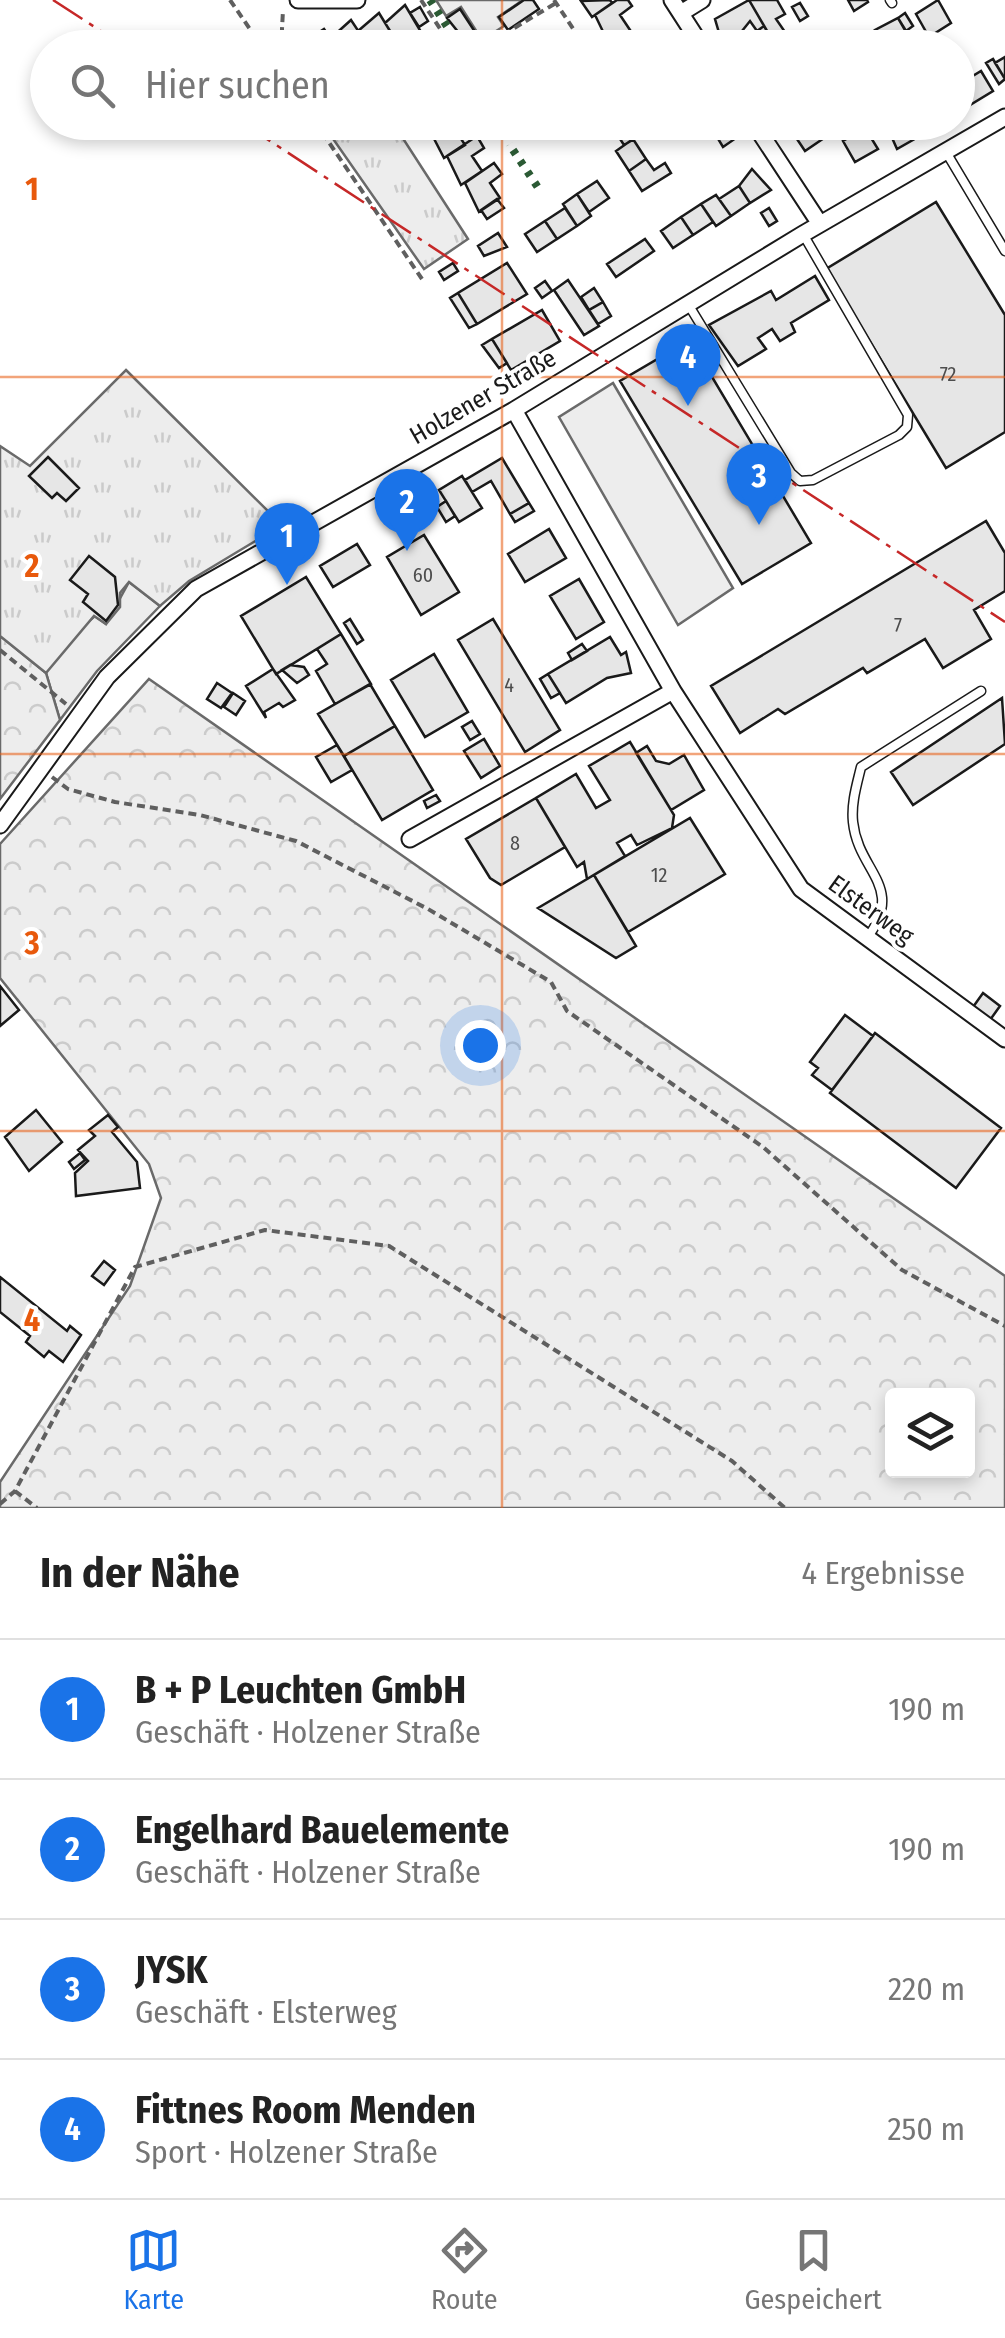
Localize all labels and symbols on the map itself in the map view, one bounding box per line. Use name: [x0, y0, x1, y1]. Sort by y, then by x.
text: 1: [25, 170, 39, 208]
pin: 4: [656, 324, 720, 406]
street label: Holzener Straße: [405, 343, 561, 451]
house number: 72: [940, 362, 957, 386]
pin: 3: [726, 442, 792, 525]
pin: 2: [374, 468, 440, 551]
pin: 1: [254, 502, 320, 585]
text: 2: [24, 547, 40, 585]
house number: 60: [413, 563, 433, 587]
house number: 7: [894, 613, 902, 637]
house number: 4: [504, 673, 514, 697]
house number: 8: [510, 831, 520, 855]
house number: 12: [651, 863, 667, 887]
street label: Elsterweg: [822, 869, 920, 951]
text: 3: [23, 924, 40, 962]
your location: [455, 1020, 506, 1071]
text: 4: [24, 1301, 40, 1339]

